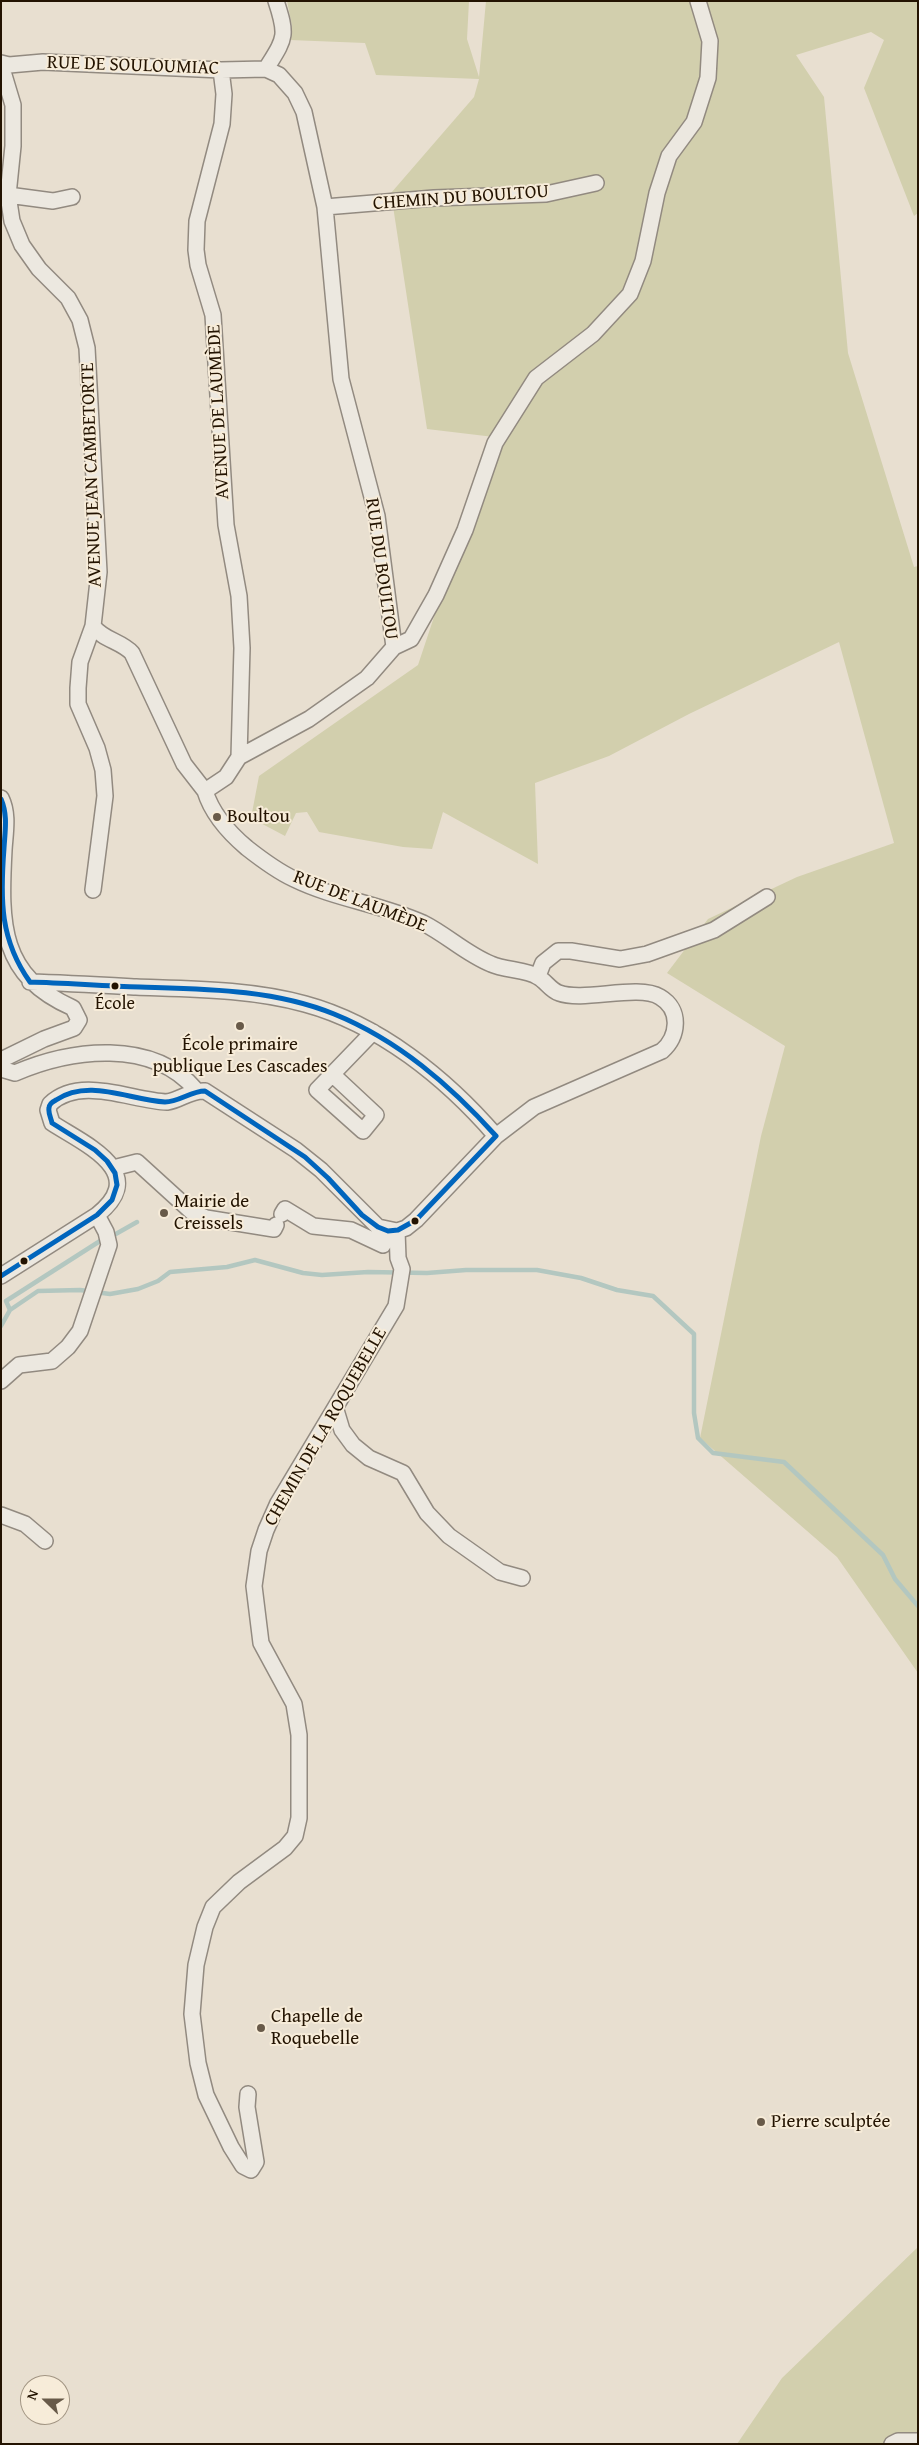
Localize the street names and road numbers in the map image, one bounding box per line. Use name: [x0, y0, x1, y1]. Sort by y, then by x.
street label: RUE DE SOULOUMIAC: [47, 52, 219, 80]
street label: CHEMIN DU BOULTOU: [372, 180, 550, 216]
street label: AVENUE DE LAUMÈDE: [203, 324, 235, 500]
street label: AVENUE JEAN CAMBETORTE: [77, 362, 107, 588]
street label: RUE DU BOULTOU: [360, 497, 402, 641]
street label: RUE DE LAUMÈDE: [290, 866, 430, 938]
street label: CHEMIN DE LA ROQUEBELLE: [260, 1324, 392, 1530]

